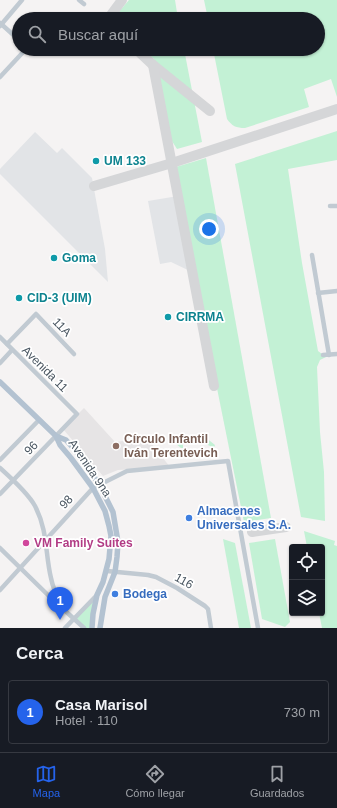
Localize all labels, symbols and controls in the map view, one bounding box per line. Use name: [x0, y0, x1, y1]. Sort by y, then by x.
search box: [12, 12, 325, 56]
icon: search: [26, 23, 48, 45]
text: Buscar aquí: [58, 26, 138, 43]
place label: UM 133: [104, 154, 146, 168]
marker: UM 133: [91, 156, 101, 166]
your location: [199, 219, 219, 239]
place label: Goma: [62, 251, 96, 265]
marker: Goma: [49, 253, 59, 263]
place label: CID-3 (UIM): [27, 291, 92, 305]
marker: CID-3 (UIM): [14, 293, 24, 303]
place label: CIRRMA: [176, 310, 224, 324]
marker: CIRRMA: [163, 312, 173, 322]
street label: 11A: [50, 315, 74, 339]
street label: Avenida 11: [19, 343, 71, 395]
place label: Círculo Infantil Iván Terentevich: [124, 432, 218, 460]
street label: Avenida 9na: [66, 437, 115, 500]
street label: 96: [21, 438, 41, 458]
marker: Círculo Infantil Iván Terentevich: [111, 441, 121, 451]
street label: 98: [56, 492, 76, 512]
place label: Almacenes Universales S.A.: [197, 504, 291, 532]
marker: Almacenes Universales S.A.: [184, 513, 194, 523]
place label: VM Family Suites: [34, 536, 133, 550]
marker: VM Family Suites: [21, 538, 31, 548]
map controls: [289, 544, 325, 616]
button: locate: [289, 544, 325, 580]
street label: 116: [172, 570, 196, 592]
button: layers: [289, 580, 325, 616]
pin: 1: [47, 587, 73, 620]
place label: Bodega: [123, 587, 167, 601]
marker: Bodega: [110, 589, 120, 599]
text: Cerca: [16, 644, 63, 663]
text: Casa Marisol: [55, 696, 148, 713]
text: 1: [26, 705, 34, 720]
text: 730 m: [284, 705, 320, 720]
text: Hotel · 110: [55, 713, 118, 728]
tab: Mapa: [33, 763, 60, 799]
tab: Cómo llegar: [125, 763, 185, 799]
tab: Guardados: [250, 763, 304, 799]

